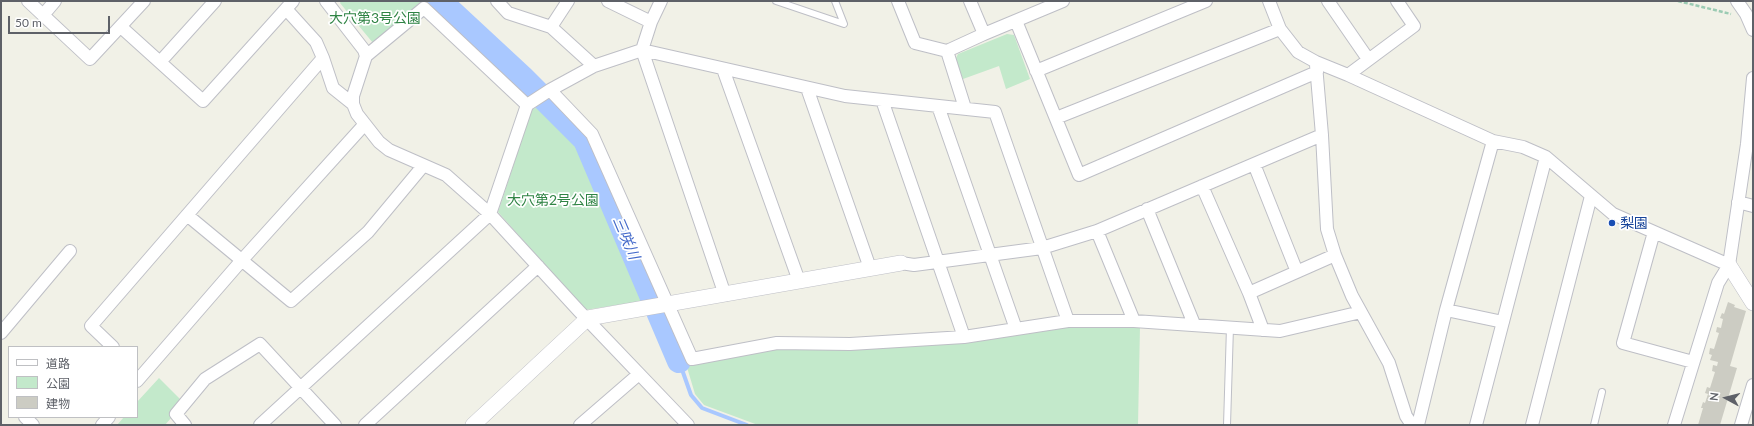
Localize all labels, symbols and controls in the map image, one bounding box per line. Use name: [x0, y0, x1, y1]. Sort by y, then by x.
scale bar: [10, 8, 112, 34]
park label: 大穴第3号公園: [329, 10, 421, 26]
text: 50 m: [15, 15, 42, 30]
park label: 大穴第2号公園: [507, 192, 599, 208]
water label: 三咲川: [609, 214, 643, 262]
place label: 梨園: [1620, 215, 1648, 231]
marker: 梨園: [1607, 218, 1617, 228]
legend: [8, 346, 138, 418]
text: 道路: [46, 356, 70, 371]
text: 公園: [46, 376, 70, 391]
north arrow: [1706, 378, 1746, 418]
text: N: [1707, 391, 1721, 401]
text: 建物: [46, 396, 70, 411]

